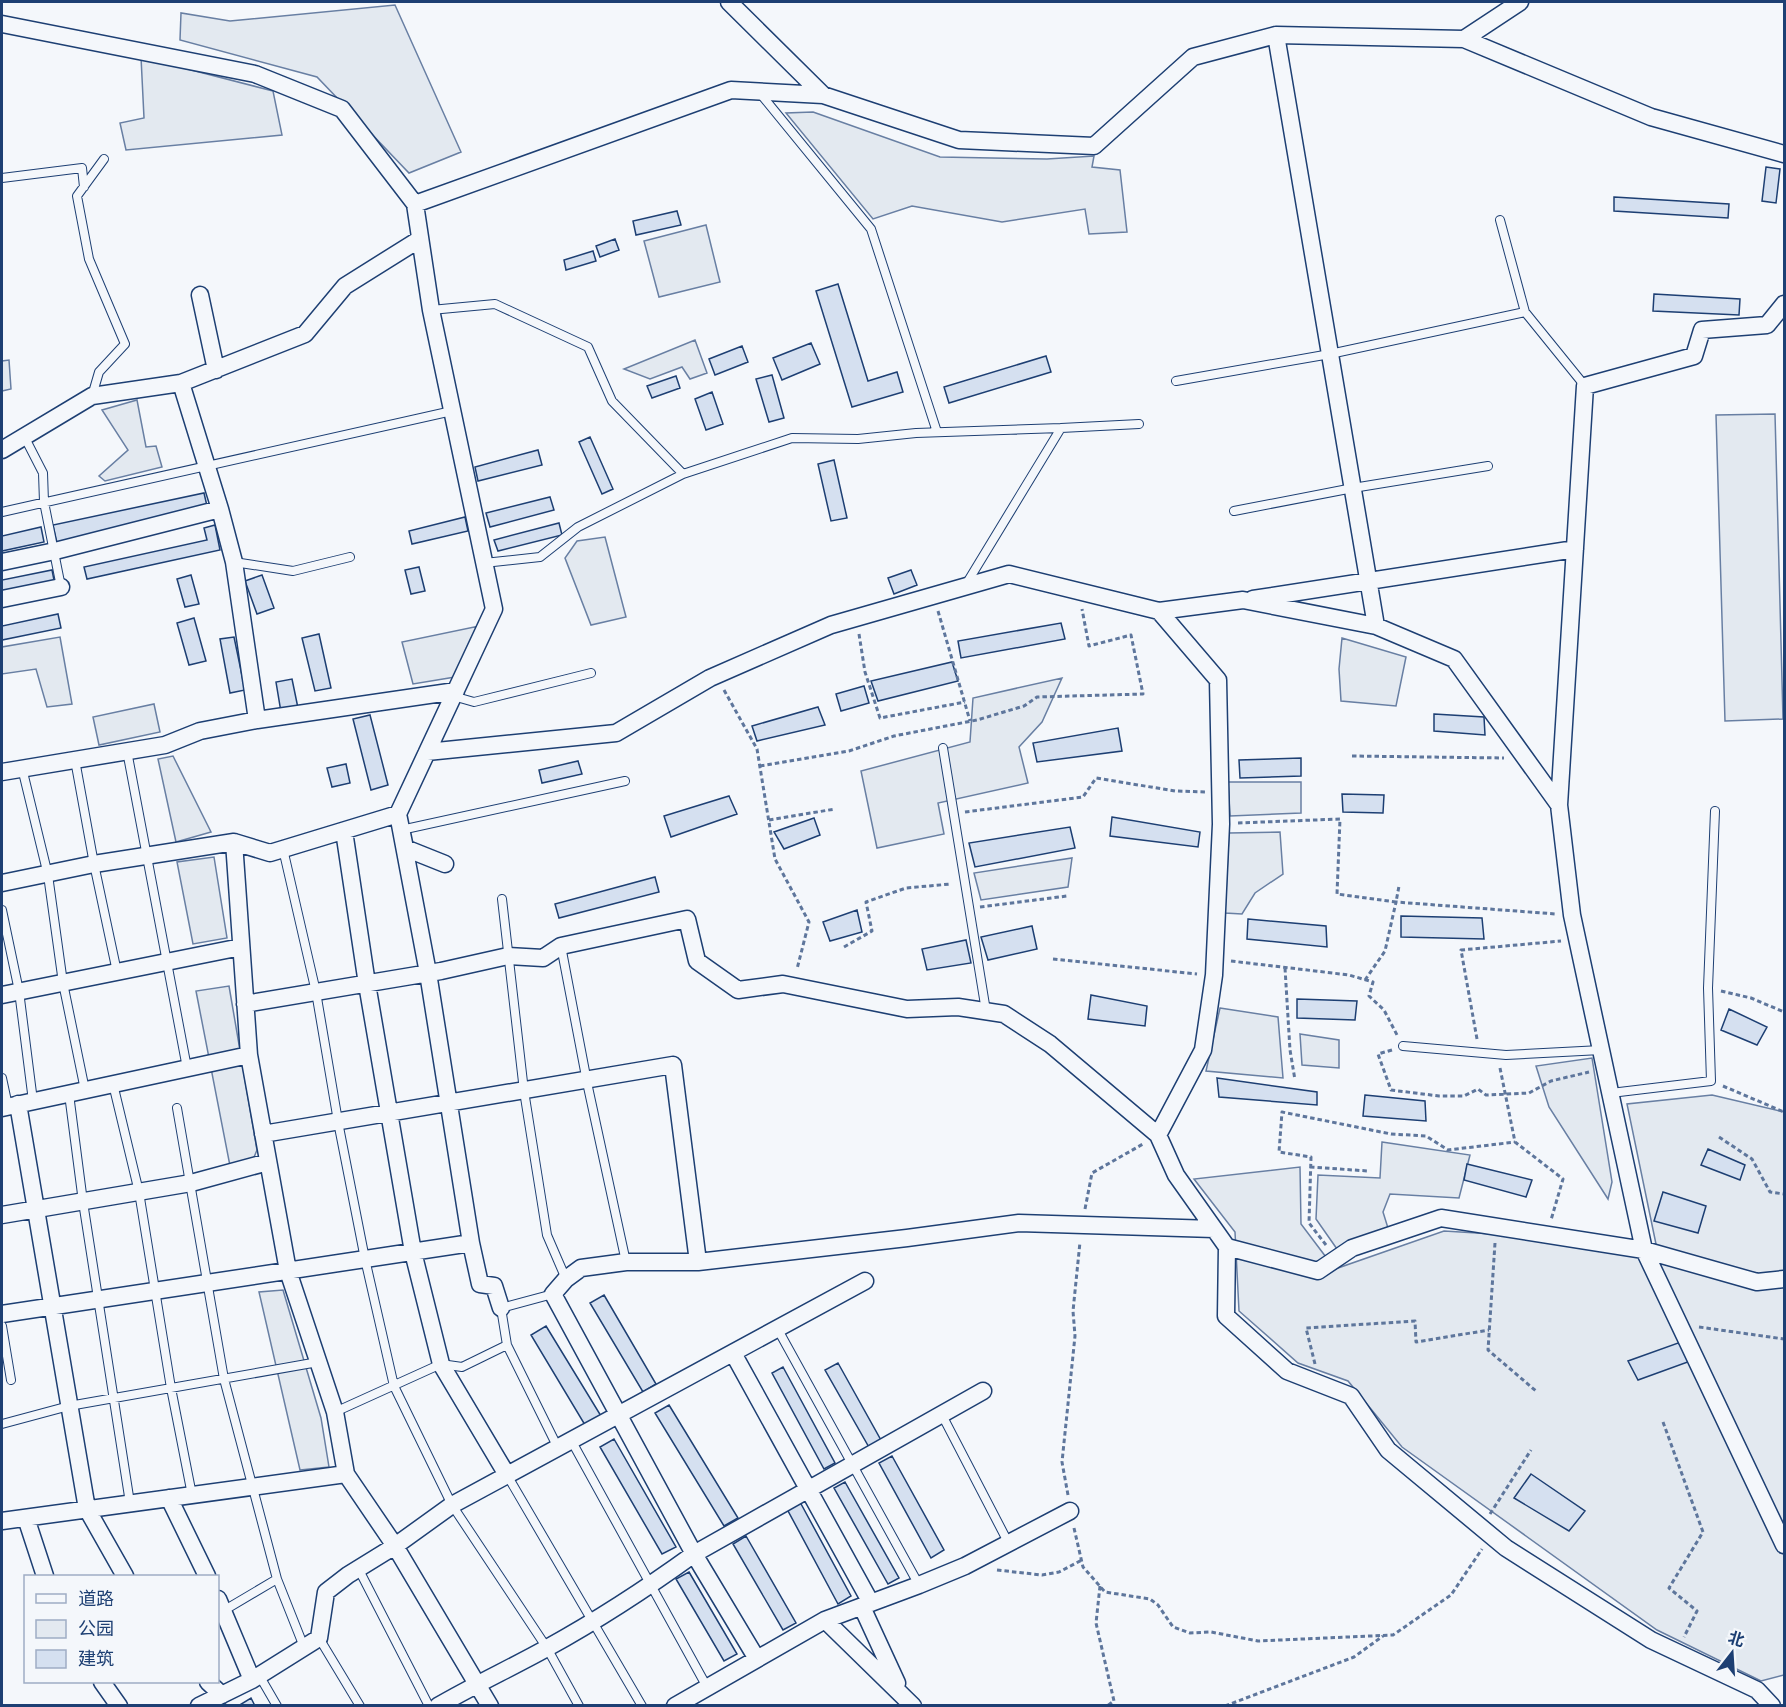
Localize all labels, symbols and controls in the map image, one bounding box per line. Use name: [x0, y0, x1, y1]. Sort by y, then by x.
legend: [24, 1575, 219, 1683]
text: 道路: [78, 1587, 114, 1610]
text: 公园: [78, 1617, 114, 1640]
north arrow: [1702, 1623, 1762, 1683]
text: 北: [1726, 1627, 1747, 1651]
text: 建筑: [78, 1647, 114, 1670]

